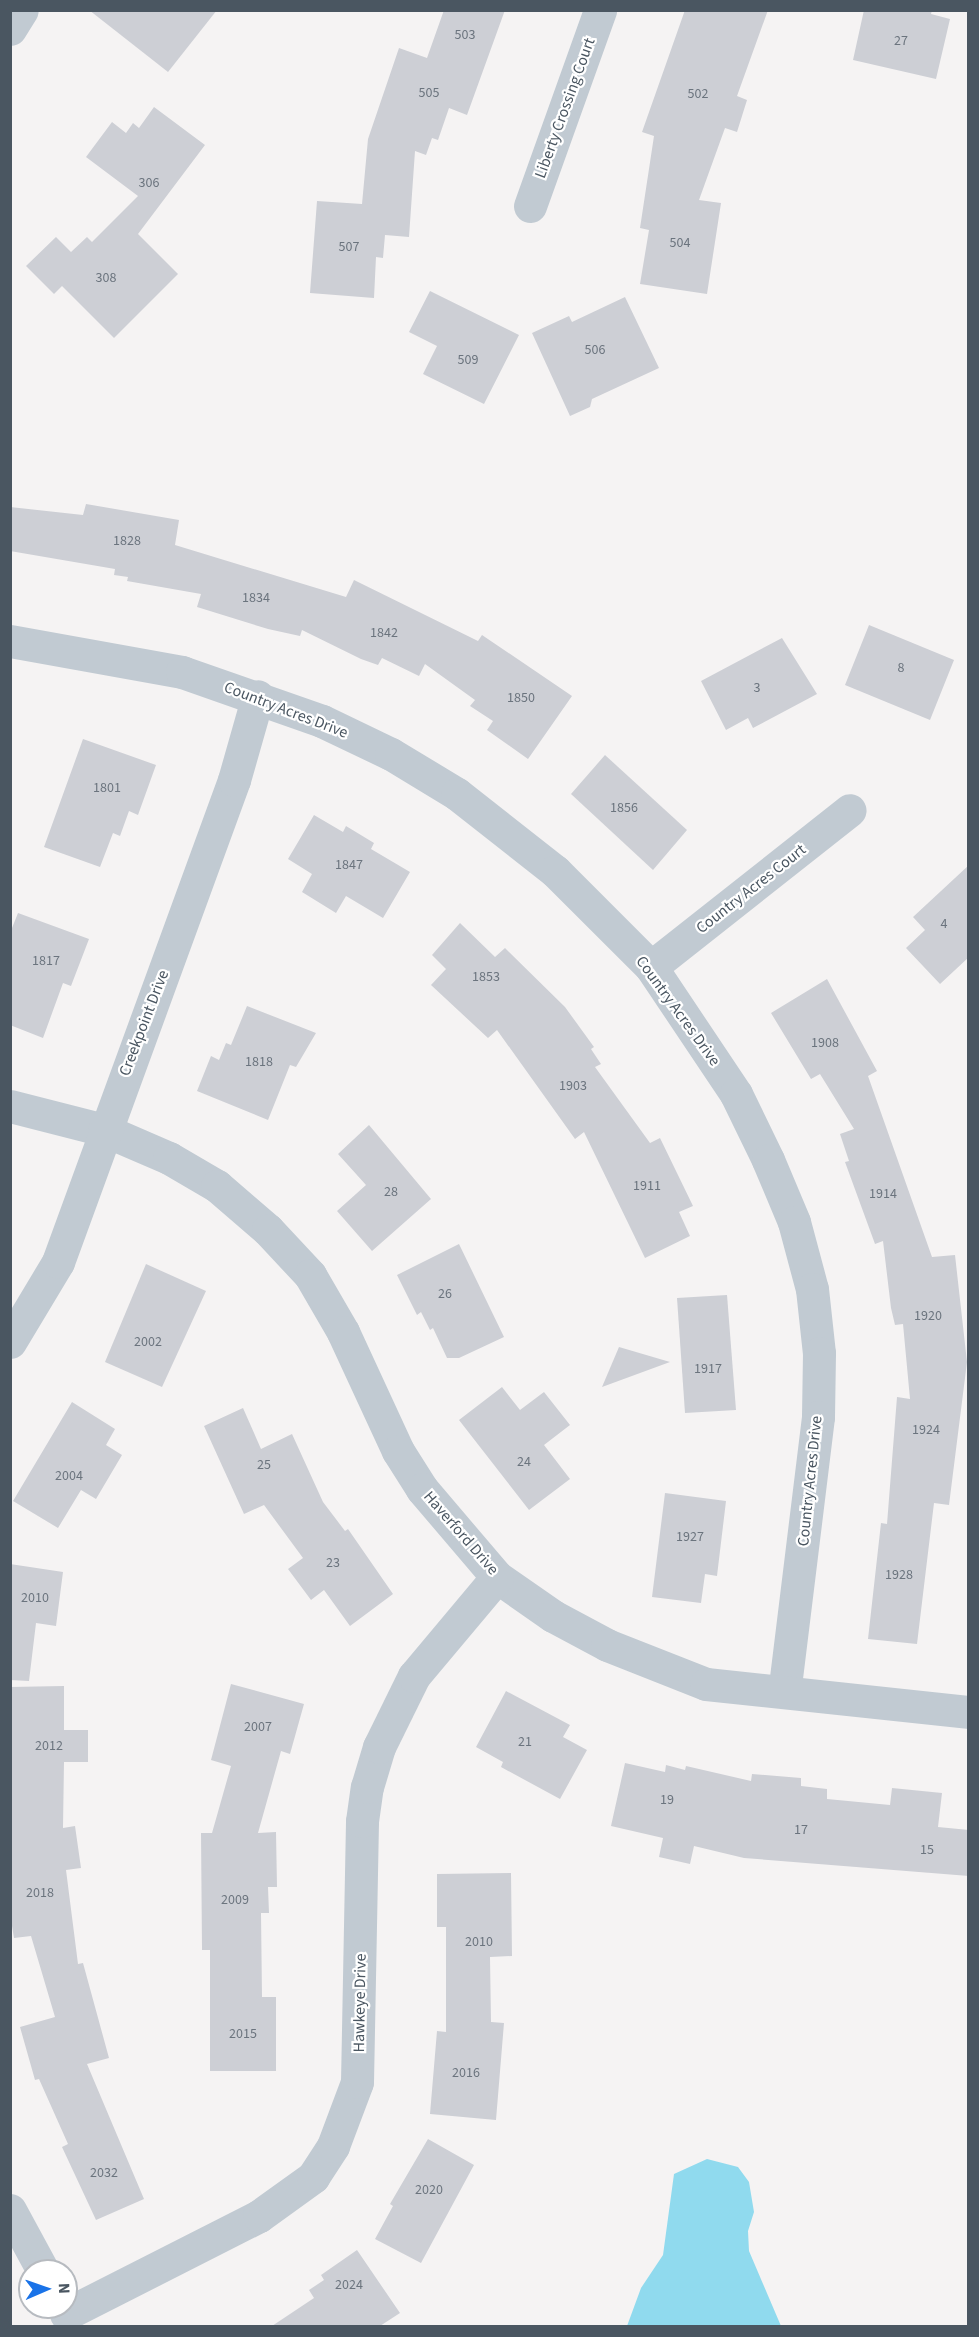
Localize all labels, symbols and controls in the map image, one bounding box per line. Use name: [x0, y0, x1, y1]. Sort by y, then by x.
house number: 503: [455, 27, 475, 43]
house number: 27: [894, 33, 908, 49]
street label: Liberty Crossing Court: [531, 35, 599, 181]
house number: 505: [419, 85, 439, 101]
house number: 502: [688, 86, 708, 102]
house number: 306: [139, 175, 159, 191]
house number: 504: [670, 235, 690, 251]
house number: 507: [339, 239, 359, 255]
house number: 308: [96, 270, 116, 286]
house number: 506: [585, 342, 605, 358]
house number: 509: [458, 352, 478, 368]
house number: 1828: [113, 533, 141, 549]
house number: 1834: [242, 590, 270, 606]
house number: 1842: [370, 625, 398, 641]
house number: 8: [898, 660, 904, 676]
street label: Country Acres Drive: [221, 678, 351, 742]
house number: 3: [754, 680, 760, 696]
house number: 1850: [507, 690, 535, 706]
house number: 1801: [93, 780, 121, 796]
house number: 1856: [610, 800, 638, 816]
street label: Country Acres Court: [692, 840, 810, 938]
house number: 1847: [335, 857, 363, 873]
house number: 4: [941, 916, 947, 932]
street label: Country Acres Drive: [632, 952, 724, 1070]
house number: 1817: [32, 953, 60, 969]
street label: Creekpoint Drive: [115, 967, 173, 1079]
house number: 1853: [472, 969, 500, 985]
house number: 1908: [811, 1035, 839, 1051]
house number: 1818: [245, 1054, 273, 1070]
house number: 1903: [559, 1078, 587, 1094]
house number: 1911: [633, 1178, 661, 1194]
house number: 28: [384, 1184, 398, 1200]
house number: 1914: [869, 1186, 897, 1202]
house number: 26: [438, 1286, 452, 1302]
house number: 1920: [914, 1308, 942, 1324]
house number: 2002: [134, 1334, 162, 1350]
house number: 1917: [694, 1361, 722, 1377]
street label: Country Acres Drive: [794, 1415, 826, 1547]
house number: 1924: [912, 1422, 940, 1438]
house number: 24: [517, 1454, 531, 1470]
house number: 25: [257, 1457, 271, 1473]
house number: 2004: [55, 1468, 83, 1484]
street label: Haverford Drive: [419, 1487, 503, 1579]
house number: 1927: [676, 1529, 704, 1545]
house number: 23: [326, 1555, 340, 1571]
house number: 1928: [885, 1567, 913, 1583]
house number: 2010: [21, 1590, 49, 1606]
house number: 2007: [244, 1719, 272, 1735]
house number: 21: [518, 1734, 532, 1750]
house number: 2012: [35, 1738, 63, 1754]
house number: 19: [660, 1792, 674, 1808]
house number: 17: [794, 1822, 808, 1838]
house number: 15: [920, 1842, 934, 1858]
house number: 2018: [26, 1885, 54, 1901]
house number: 2009: [221, 1892, 249, 1908]
house number: 2010: [465, 1934, 493, 1950]
street label: Hawkeye Drive: [350, 1953, 370, 2053]
house number: 2015: [229, 2026, 257, 2042]
house number: 2016: [452, 2065, 480, 2081]
house number: 2032: [90, 2165, 118, 2181]
house number: 2020: [415, 2182, 443, 2198]
north arrow: [18, 2259, 78, 2319]
house number: 2024: [335, 2277, 363, 2293]
text: N: [53, 2283, 75, 2294]

